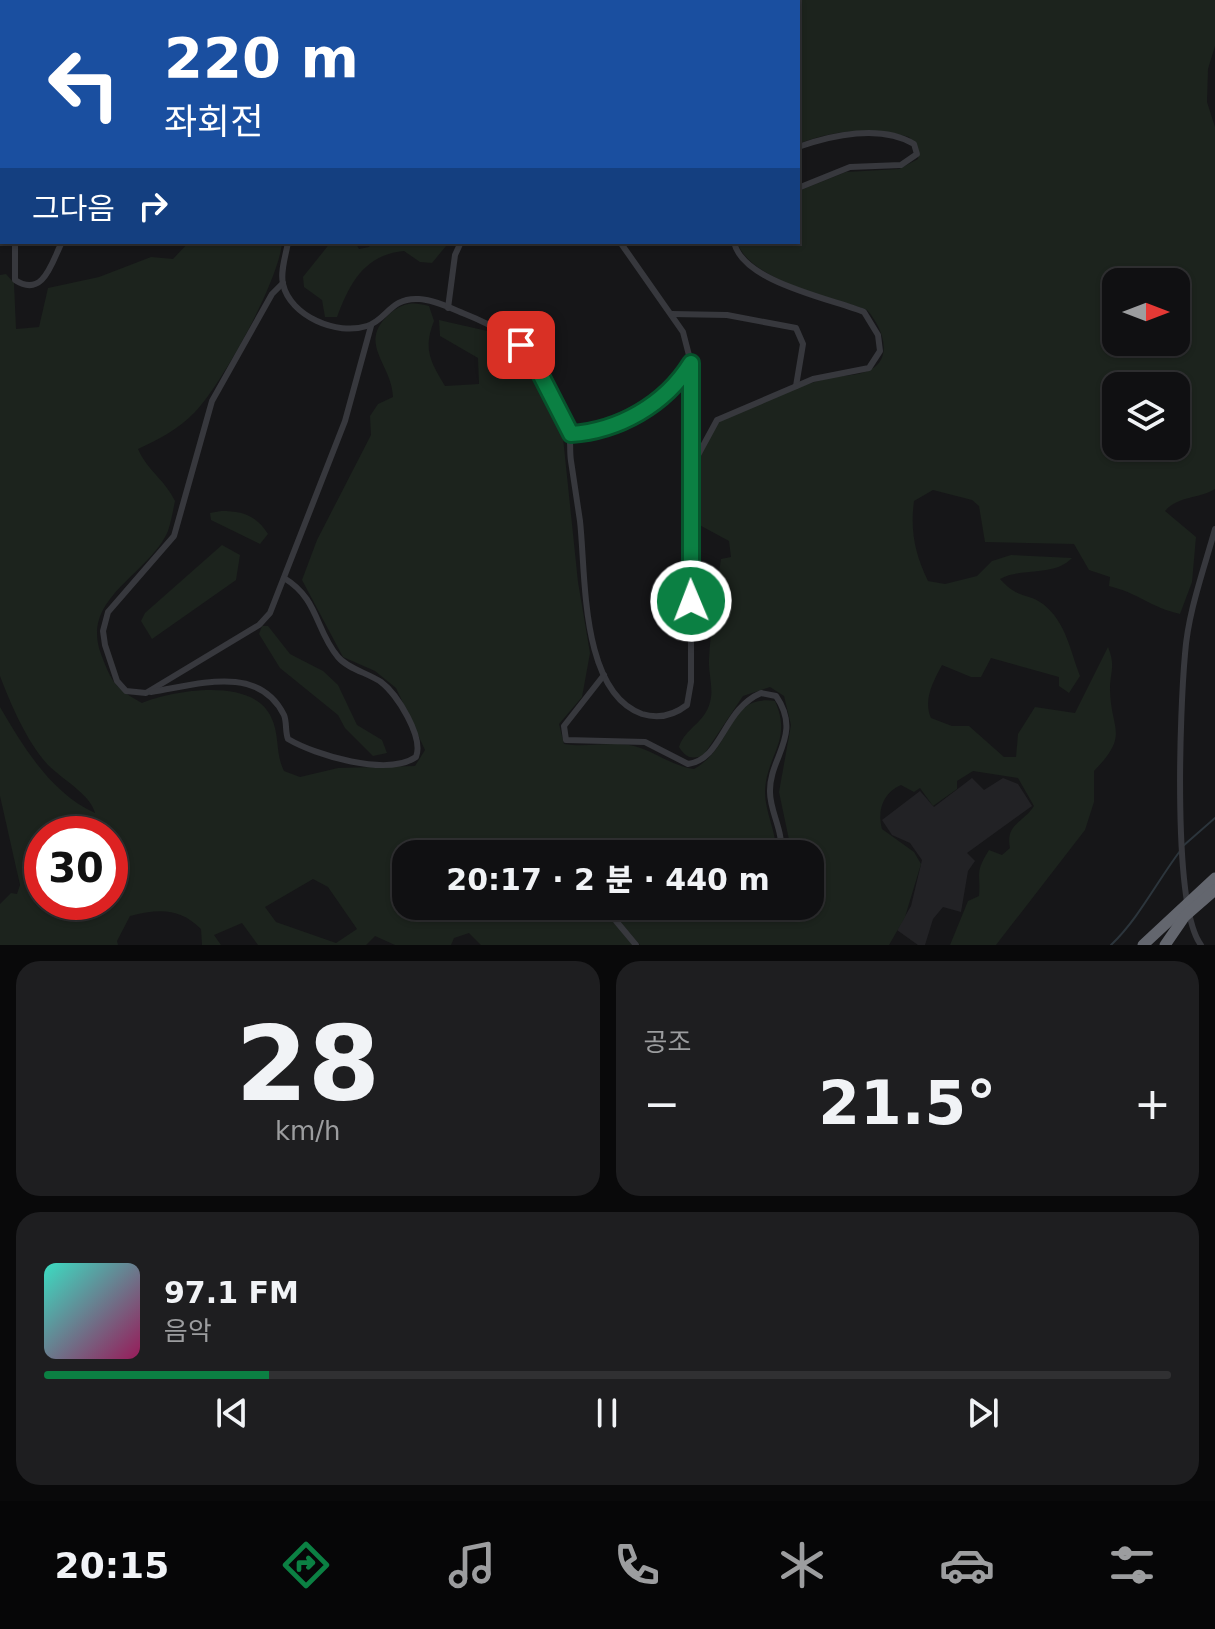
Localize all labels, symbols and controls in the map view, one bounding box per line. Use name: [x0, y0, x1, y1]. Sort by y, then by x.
text: 220 m: [164, 25, 359, 90]
icon: left: [32, 32, 136, 136]
text: 좌회전: [164, 101, 263, 142]
icon: right: [131, 184, 175, 228]
text: 그다음: [32, 191, 115, 226]
north arrow: [1102, 268, 1190, 356]
map controls: [1102, 268, 1190, 460]
pin: [487, 311, 555, 379]
icon: arrive: [499, 323, 543, 367]
button: layers: [1102, 372, 1190, 460]
position arrow: [649, 559, 733, 643]
speed limit sign: 30: [24, 816, 128, 920]
text: 20:17 · 2 분 · 440 m: [446, 862, 770, 897]
text: 28: [235, 1003, 380, 1125]
text: 공조: [644, 1027, 691, 1057]
text: 21.5°: [818, 1068, 996, 1138]
text: −: [644, 1078, 680, 1129]
text: +: [1134, 1078, 1171, 1129]
text: km/h: [275, 1116, 341, 1146]
text: 97.1 FM: [164, 1275, 299, 1310]
text: 음악: [164, 1316, 212, 1346]
icon: previous: [210, 1391, 254, 1435]
icon: pause: [585, 1391, 629, 1435]
icon: next: [961, 1391, 1005, 1435]
icon: directions: [278, 1537, 334, 1593]
icon: music: [444, 1537, 500, 1593]
icon: phone: [609, 1537, 665, 1593]
icon: climate: [774, 1537, 830, 1593]
icon: car: [939, 1537, 995, 1593]
icon: filters: [1104, 1537, 1160, 1593]
text: 20:15: [55, 1545, 169, 1586]

